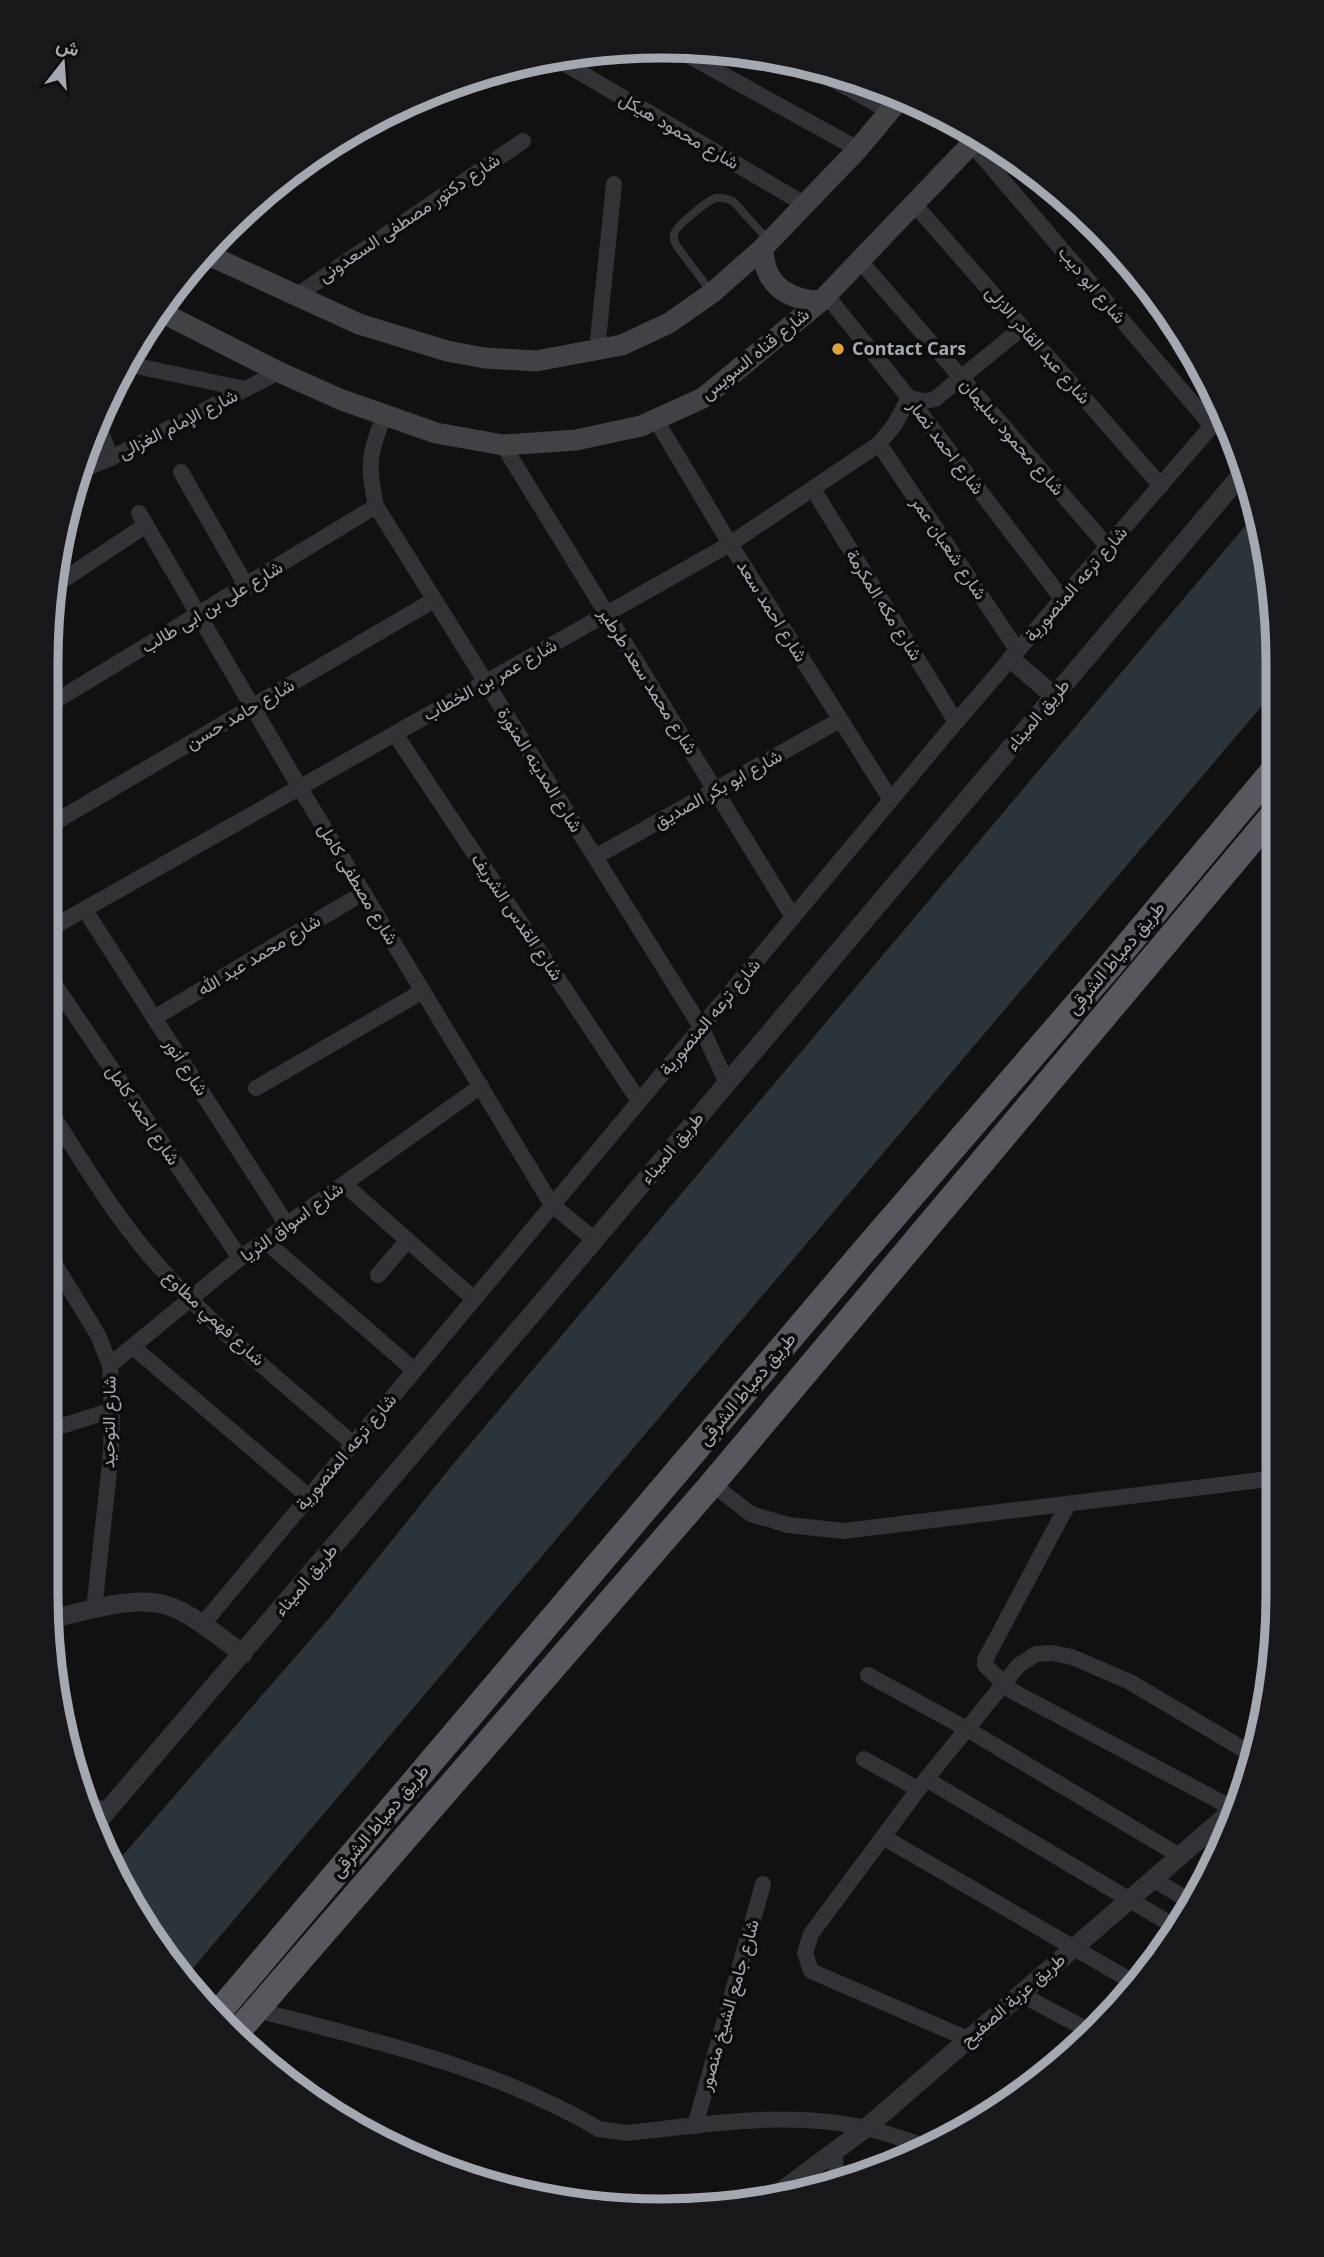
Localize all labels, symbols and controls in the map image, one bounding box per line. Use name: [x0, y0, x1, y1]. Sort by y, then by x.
north arrow: [28, 28, 98, 98]
text: ش: [53, 31, 83, 63]
street label: شارع محمود هيكل: [615, 86, 744, 175]
street label: شارع دكتور مصطفى السعدونى: [313, 147, 505, 288]
street label: شارع ابو ديب: [1053, 241, 1132, 329]
street label: شارع عبد القادر الازلى: [980, 280, 1097, 409]
street label: شارع قناه السويس: [695, 302, 814, 405]
place label: Contact Cars: [852, 336, 966, 360]
marker: Contact Cars: [830, 341, 846, 357]
street label: شارع محمود سليمان: [954, 373, 1070, 501]
street label: شارع الإمام الغزالى: [114, 383, 242, 465]
street label: شارع احمد نصار: [902, 393, 990, 499]
street label: شارع شعبان عمر: [905, 490, 993, 604]
street label: شارع ترعه المنصورية: [1018, 520, 1133, 647]
street label: شارع مكه المكرمة: [840, 544, 929, 665]
street label: شارع على بن ابى طالب: [136, 554, 287, 659]
street label: شارع احمد سعد: [731, 555, 814, 666]
street label: شارع محمد سعد طرطير: [592, 602, 704, 759]
street label: شارع عمر بن الخطاب: [418, 632, 561, 727]
street label: شارع حامد حسن: [181, 672, 299, 755]
street label: طريق الميناء: [1000, 673, 1074, 755]
street label: شارع المدينه المنورة: [492, 703, 589, 837]
street label: شارع ابو بكر الصديق: [649, 743, 786, 834]
street label: شارع مصطفى كامل: [312, 818, 405, 949]
street label: شارع القدس الشريف: [466, 848, 569, 985]
street label: طريق دمياط الشرقى: [1061, 896, 1170, 1019]
street label: شارع محمد عبد الله: [192, 908, 325, 1001]
street label: شارع ترعه المنصورية: [653, 953, 766, 1081]
street label: شارع أنور: [158, 1032, 214, 1101]
street label: شارع احمد كامل: [101, 1060, 186, 1170]
street label: طريق الميناء: [634, 1106, 708, 1188]
street label: شارع اسواق الثريا: [235, 1176, 348, 1267]
street label: شارع فهمي مطاوع: [156, 1264, 271, 1374]
street label: طريق دمياط الشرقى: [692, 1327, 801, 1450]
street label: شارع التوحيد: [95, 1375, 122, 1469]
street label: شارع ترعه المنصورية: [289, 1388, 402, 1516]
street label: طريق الميناء: [268, 1538, 342, 1620]
street label: طريق دمياط الشرقى: [325, 1759, 434, 1882]
street label: شارع جامع الشيخ منصور: [692, 1916, 765, 2094]
street label: طريق عزبة الصفيح: [955, 1947, 1071, 2052]

